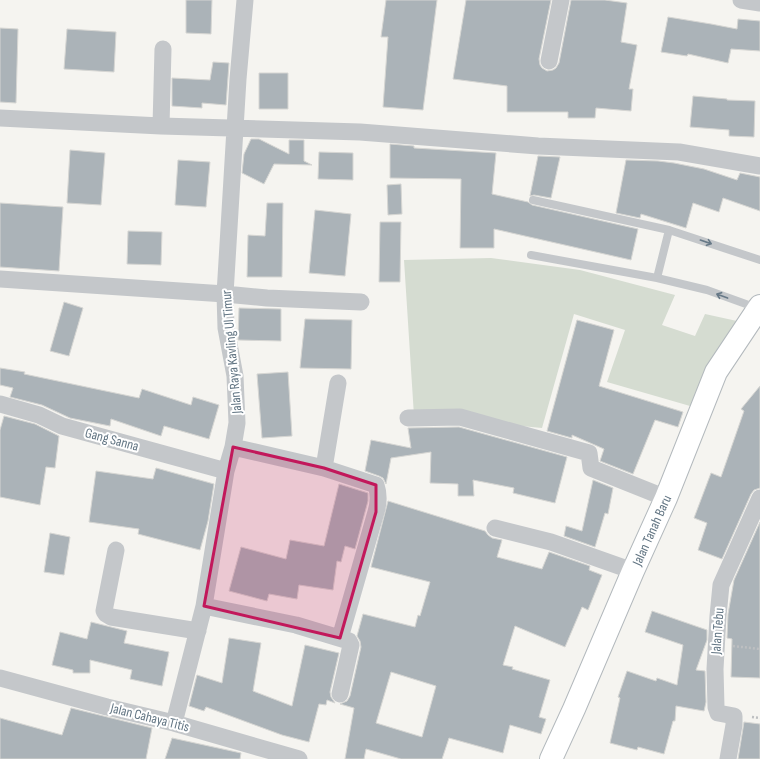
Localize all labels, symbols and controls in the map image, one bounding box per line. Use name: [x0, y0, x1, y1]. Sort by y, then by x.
one-way arrow: [700, 239, 712, 247]
street label: Jalan Raya Kavling Ul Timur: [218, 289, 245, 415]
one-way arrow: [716, 291, 728, 299]
street label: Gang Sanna: [83, 424, 141, 455]
street label: Jalan Tanah Baru: [628, 492, 675, 569]
street label: Jalan Tebu: [707, 607, 728, 656]
street label: Jalan Cahaya Titis: [108, 699, 191, 735]

